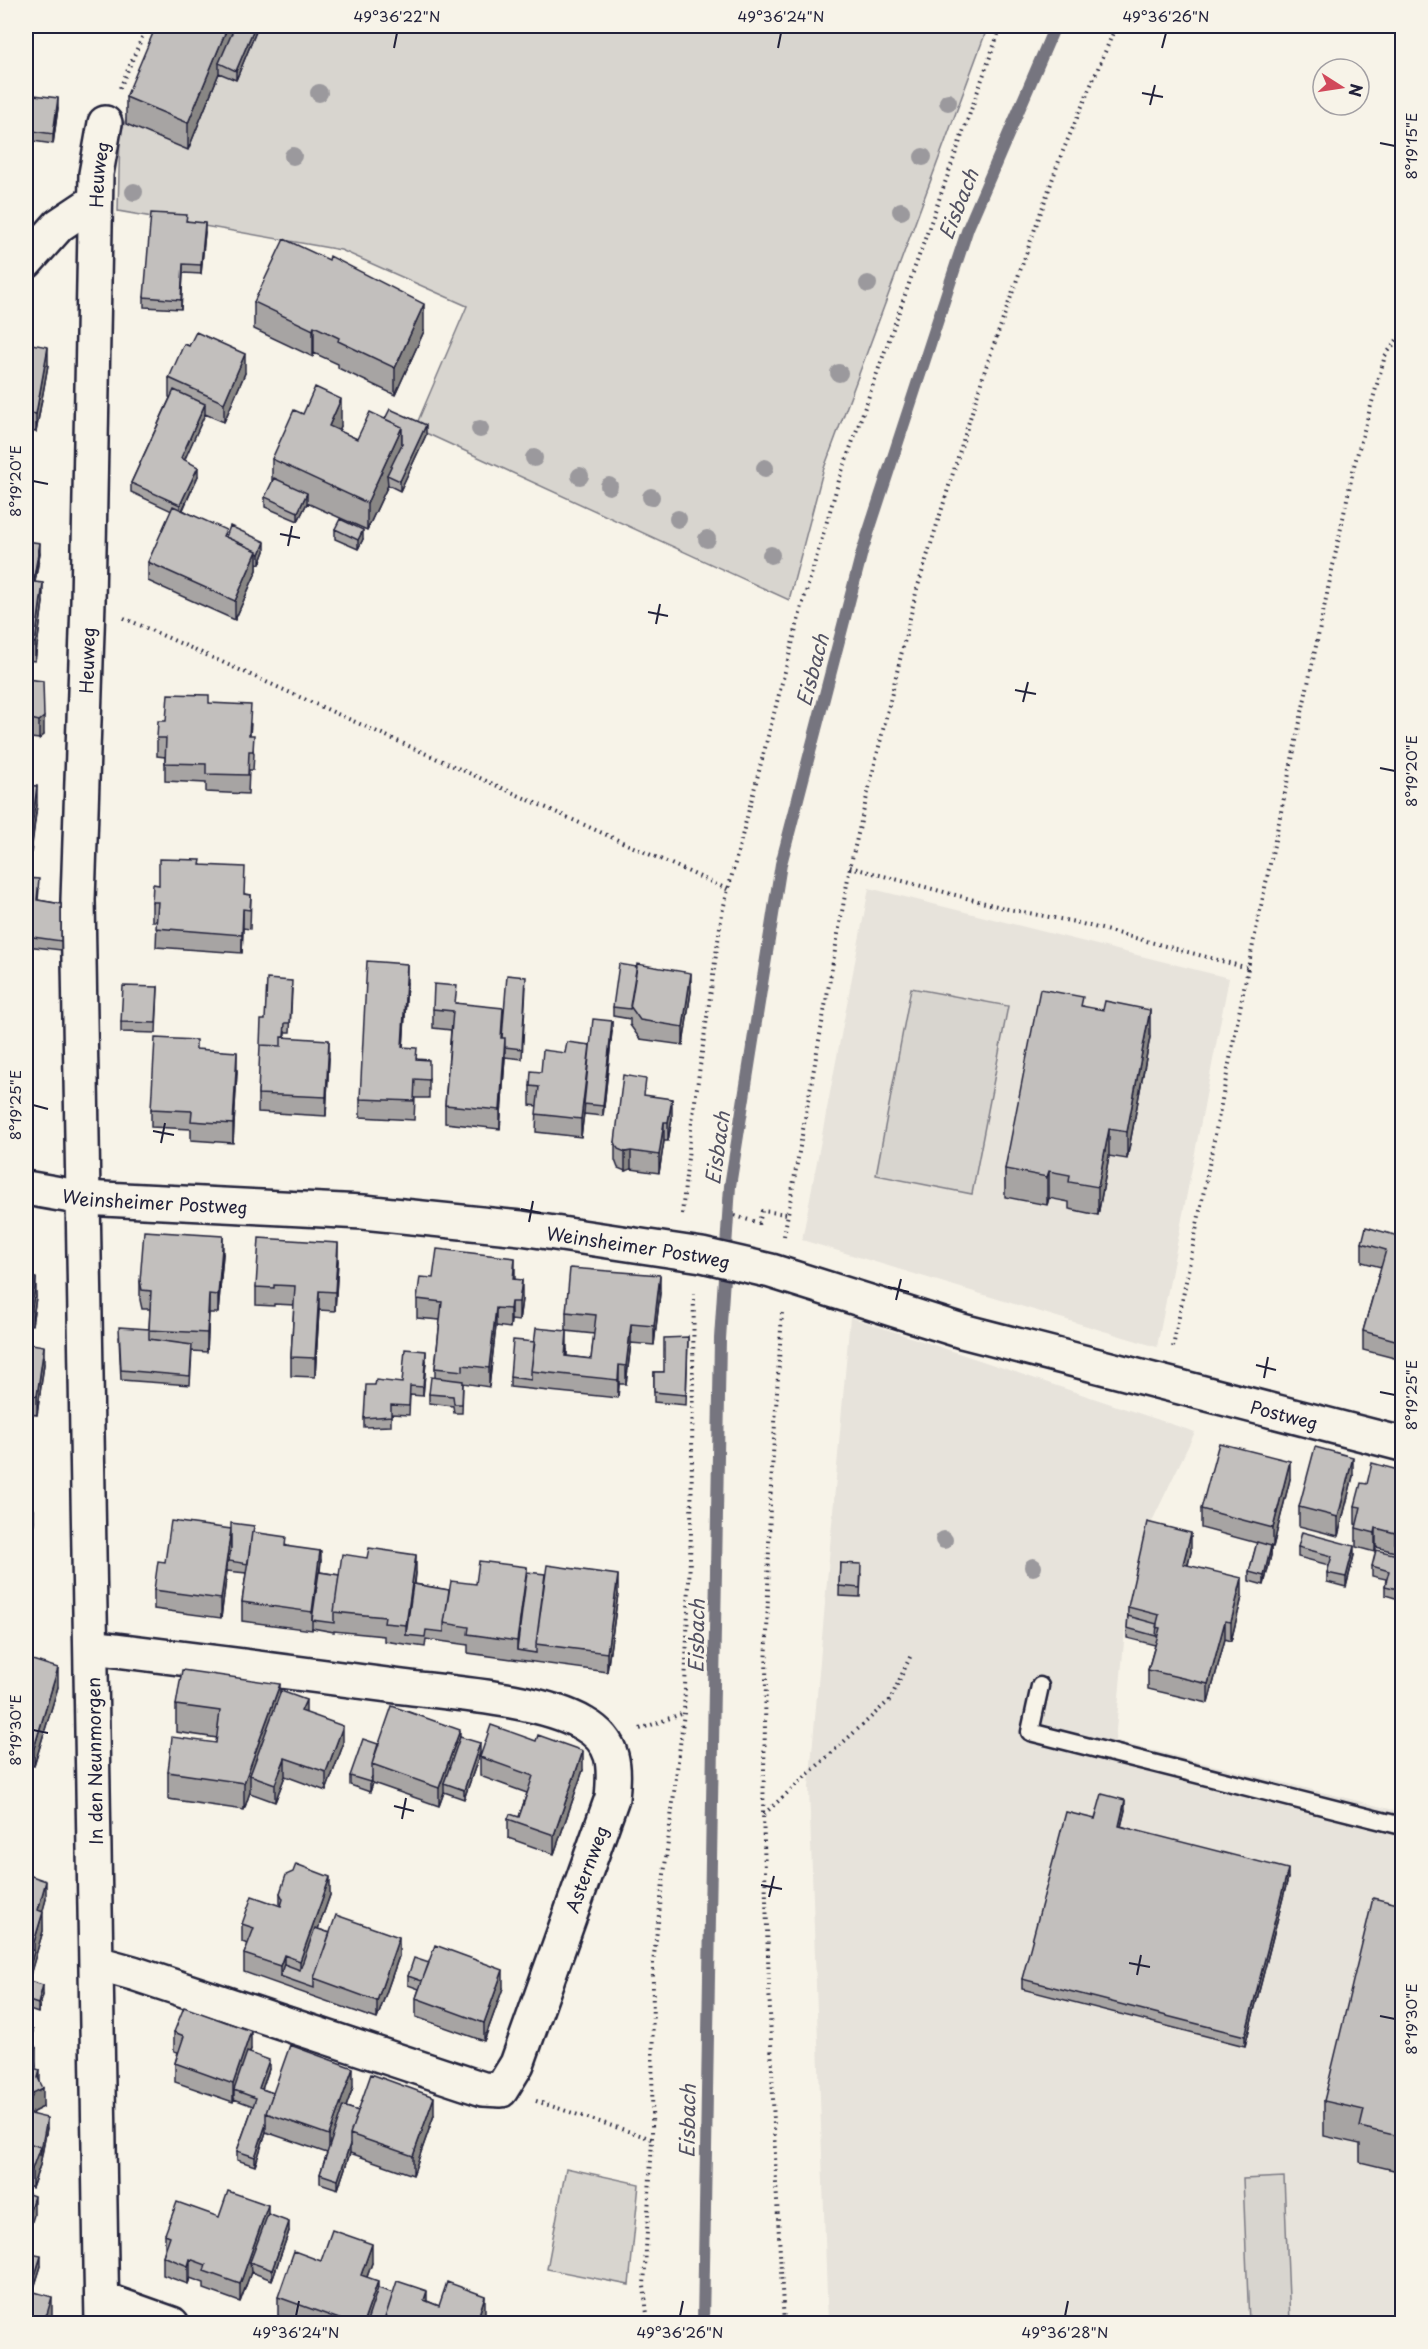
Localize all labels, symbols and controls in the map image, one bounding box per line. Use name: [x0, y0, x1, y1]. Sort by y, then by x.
text: 49°36'22"N: [354, 4, 440, 27]
text: 49°36'24"N: [738, 4, 824, 27]
text: 49°36'26"N: [1122, 4, 1210, 27]
north arrow: [1311, 57, 1371, 117]
text: N: [1344, 82, 1370, 99]
text: 8°19'15"E: [1399, 113, 1422, 179]
street label: Heuweg: [82, 139, 115, 208]
water label: Eisbach: [930, 164, 986, 244]
text: 8°19'20"E: [3, 445, 26, 517]
street label: Heuweg: [71, 626, 101, 694]
water label: Eisbach: [788, 630, 836, 709]
text: 8°19'20"E: [1399, 735, 1422, 807]
text: 8°19'25"E: [3, 1070, 26, 1140]
water label: Eisbach: [697, 1109, 737, 1186]
street label: Weinsheimer Postweg: [60, 1181, 249, 1220]
street label: Weinsheimer Postweg: [545, 1218, 733, 1275]
text: 8°19'25"E: [1399, 1360, 1422, 1430]
street label: Postweg: [1248, 1392, 1321, 1435]
water label: Eisbach: [680, 1599, 712, 1673]
street label: In den Neunmorgen: [79, 1677, 109, 1845]
text: 8°19'30"E: [3, 1694, 26, 1766]
street label: Asternweg: [558, 1822, 614, 1916]
text: 8°19'30"E: [1399, 1983, 1422, 2055]
water label: Eisbach: [671, 2084, 703, 2158]
text: 49°36'24"N: [253, 2320, 339, 2343]
text: 49°36'26"N: [636, 2320, 724, 2343]
text: 49°36'28"N: [1022, 2320, 1108, 2343]

